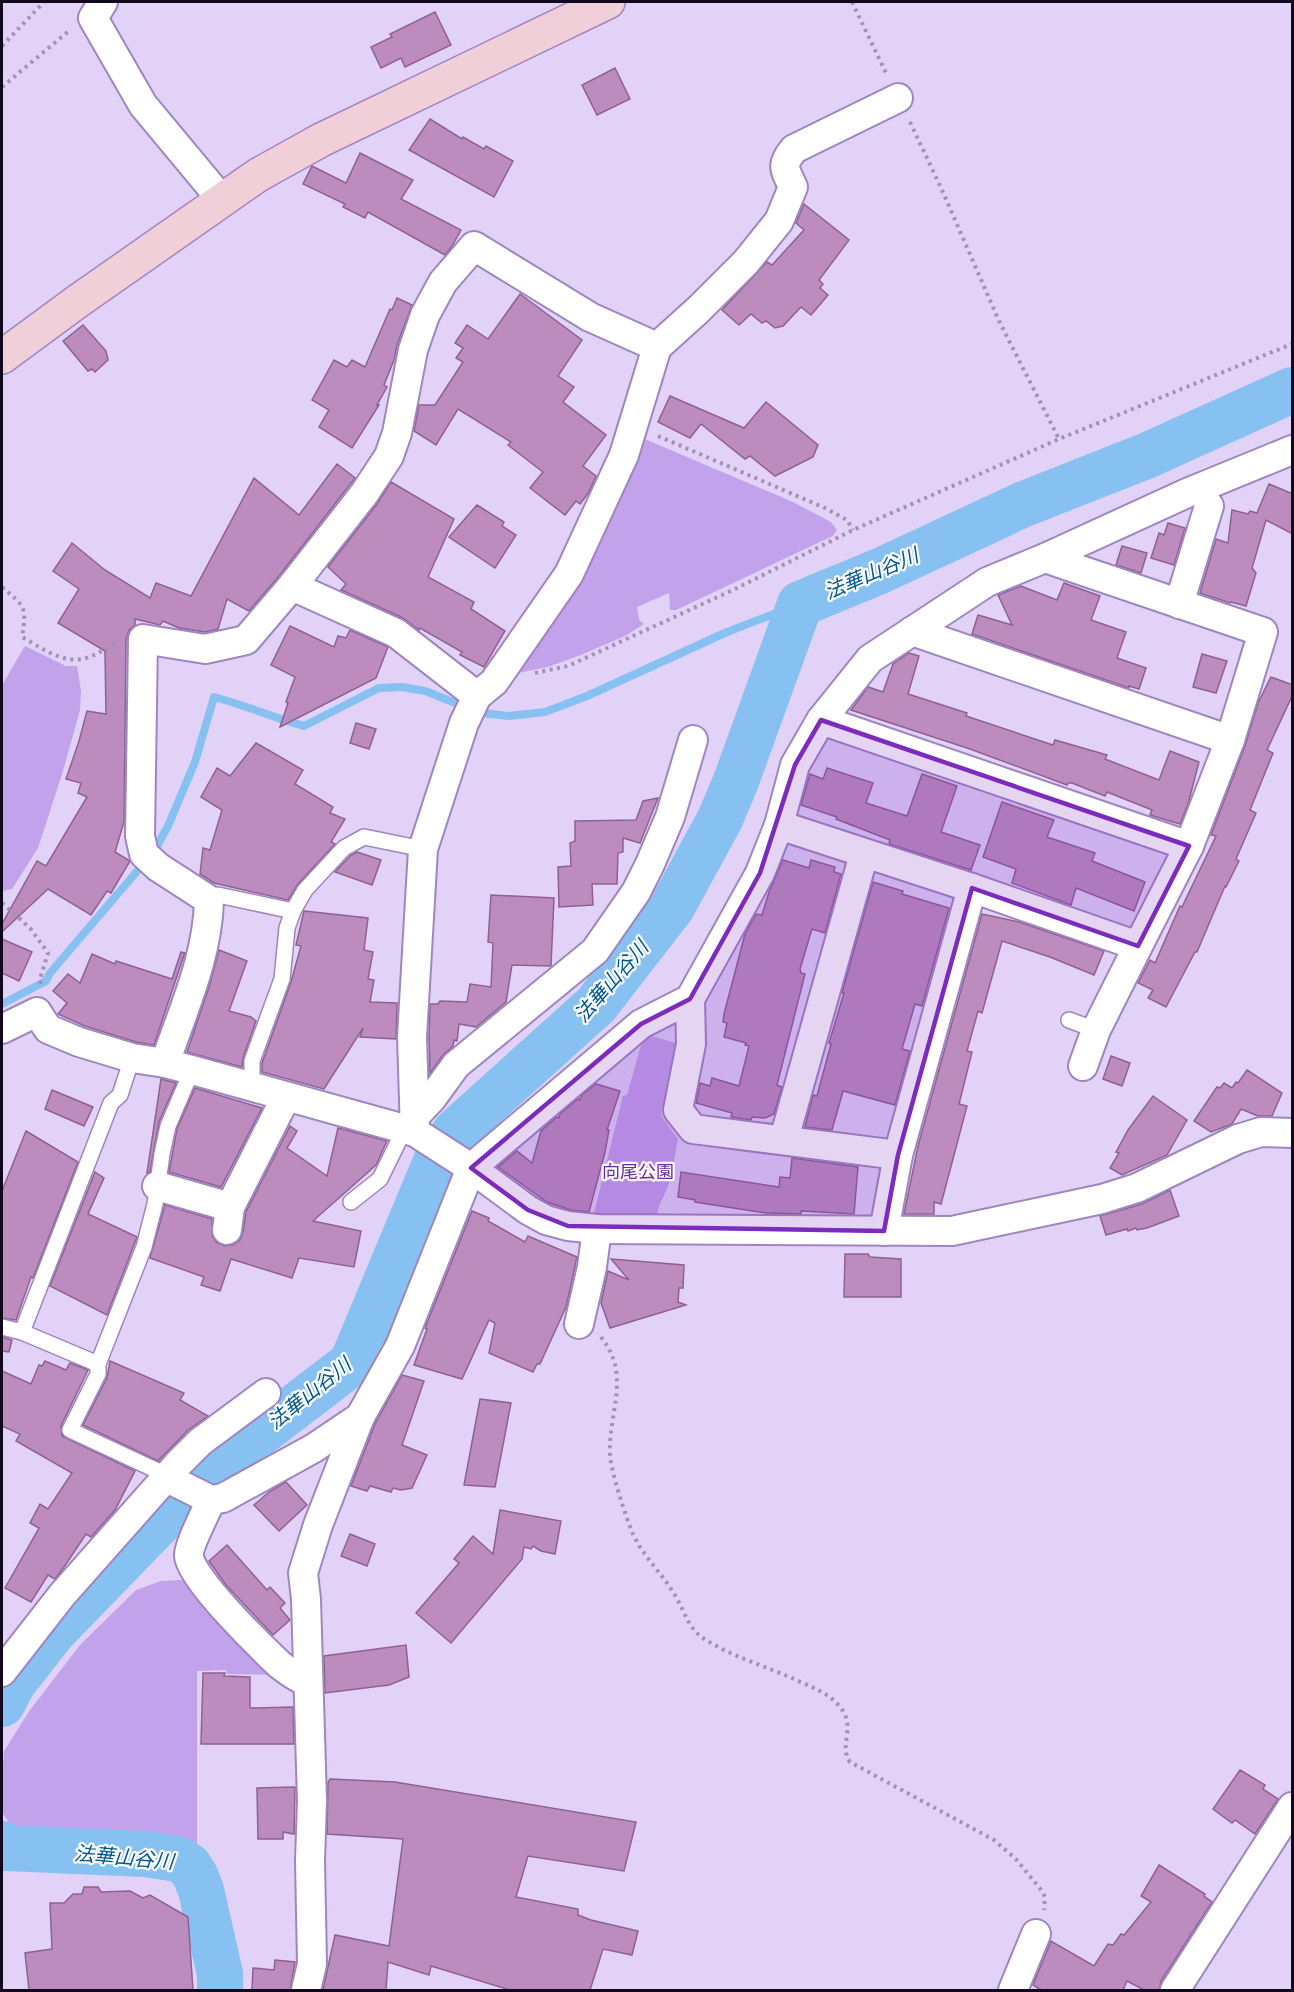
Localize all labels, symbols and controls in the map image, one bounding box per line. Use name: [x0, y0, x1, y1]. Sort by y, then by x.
water label: 法華山谷川: [820, 540, 924, 605]
water label: 法華山谷川: [568, 933, 655, 1028]
park label: 向尾公園: [602, 1159, 674, 1183]
water label: 法華山谷川: [262, 1350, 358, 1435]
water label: 法華山谷川: [73, 1839, 177, 1875]

